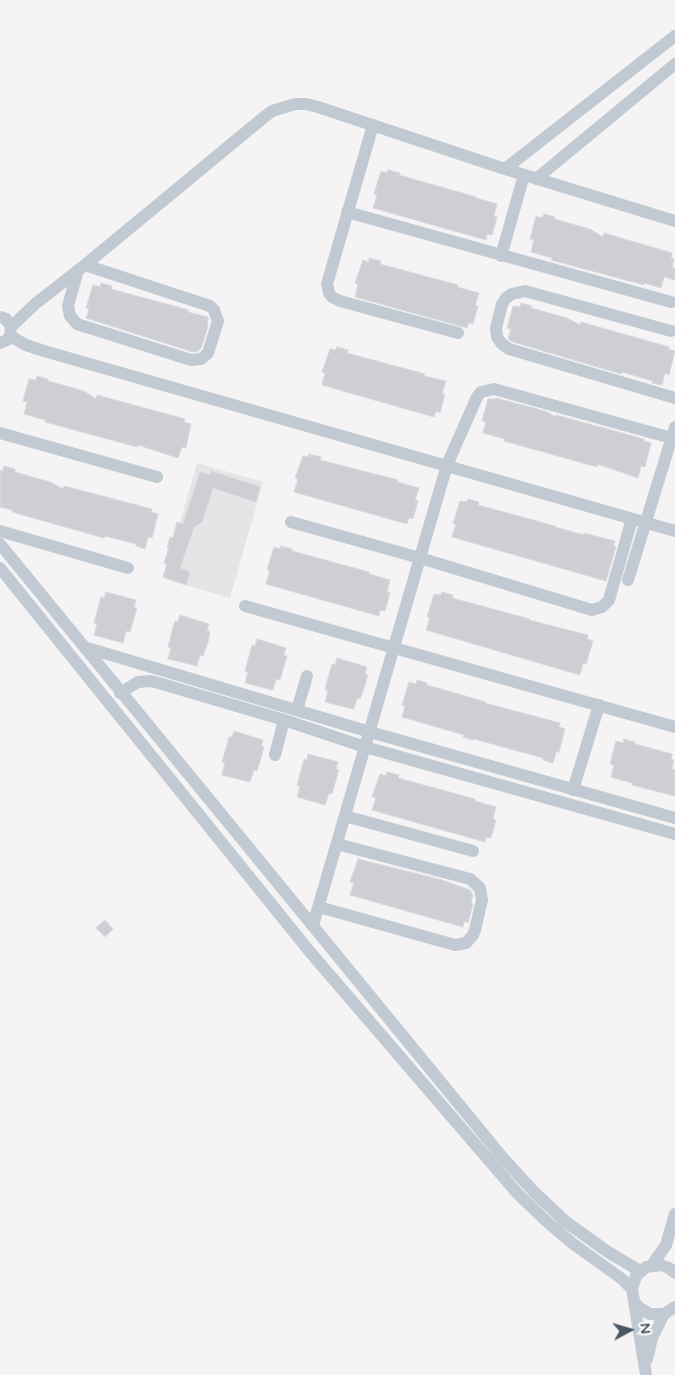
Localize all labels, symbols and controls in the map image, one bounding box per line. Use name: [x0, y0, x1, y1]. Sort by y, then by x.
north arrow: [605, 1305, 655, 1355]
text: N: [636, 1322, 654, 1335]

